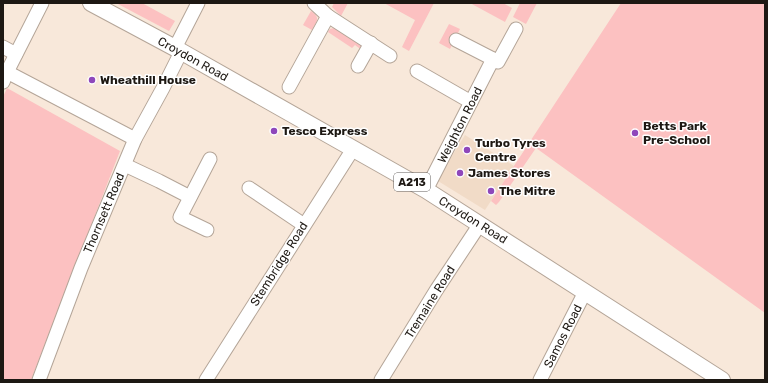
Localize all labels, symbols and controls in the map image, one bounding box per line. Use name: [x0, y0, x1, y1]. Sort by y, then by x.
street label: Croydon Road: [155, 34, 231, 84]
place label: Wheathill House: [100, 73, 196, 87]
marker: Wheathill House: [87, 75, 97, 85]
street label: Weighton Road: [435, 85, 485, 165]
place label: Betts Park Pre-School: [643, 119, 710, 147]
place label: Tesco Express: [282, 124, 368, 138]
marker: Tesco Express: [269, 126, 279, 136]
marker: Betts Park Pre-School: [630, 128, 640, 138]
place label: Turbo Tyres Centre: [475, 136, 546, 164]
marker: Turbo Tyres Centre: [462, 145, 472, 155]
place label: James Stores: [468, 166, 551, 180]
marker: James Stores: [455, 168, 465, 178]
street label: Thornsett Road: [81, 171, 127, 255]
road number: A213: [394, 173, 430, 191]
place label: The Mitre: [499, 184, 555, 198]
marker: The Mitre: [486, 186, 496, 196]
street label: Croydon Road: [436, 193, 510, 247]
street label: Stembridge Road: [247, 219, 311, 309]
street label: Tremaine Road: [402, 263, 458, 341]
street label: Samos Road: [541, 302, 585, 370]

